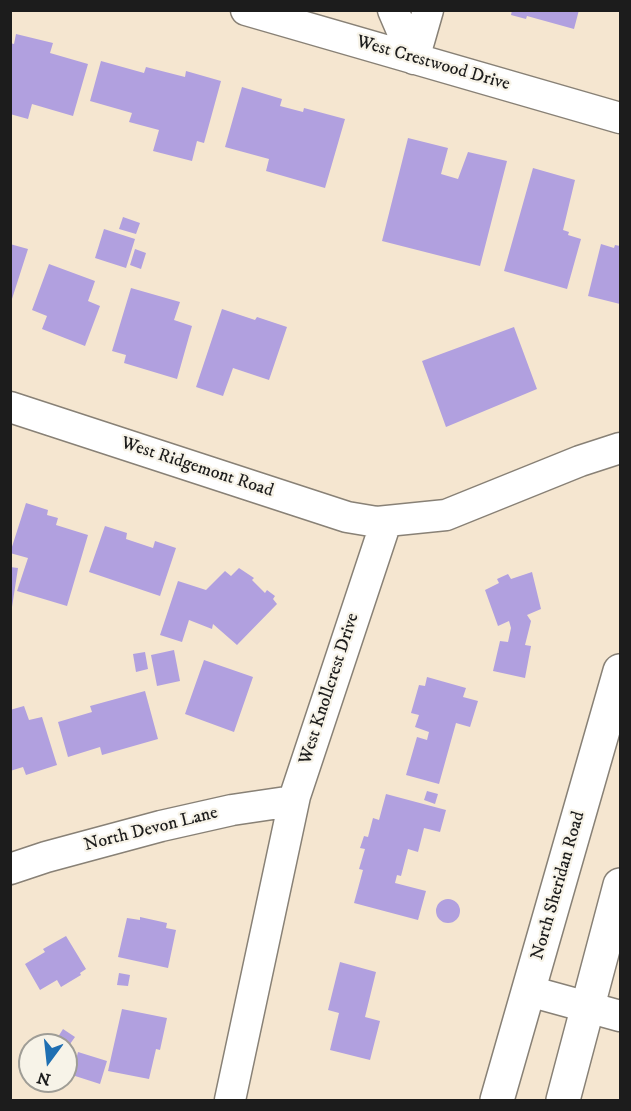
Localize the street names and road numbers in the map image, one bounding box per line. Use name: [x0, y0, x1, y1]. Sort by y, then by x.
street label: West Crestwood Drive: [354, 32, 512, 96]
street label: West Ridgemont Road: [118, 433, 276, 503]
street label: West Knollcrest Drive: [295, 611, 365, 767]
street label: North Devon Lane: [82, 803, 220, 857]
street label: North Sheridan Road: [527, 809, 591, 963]

